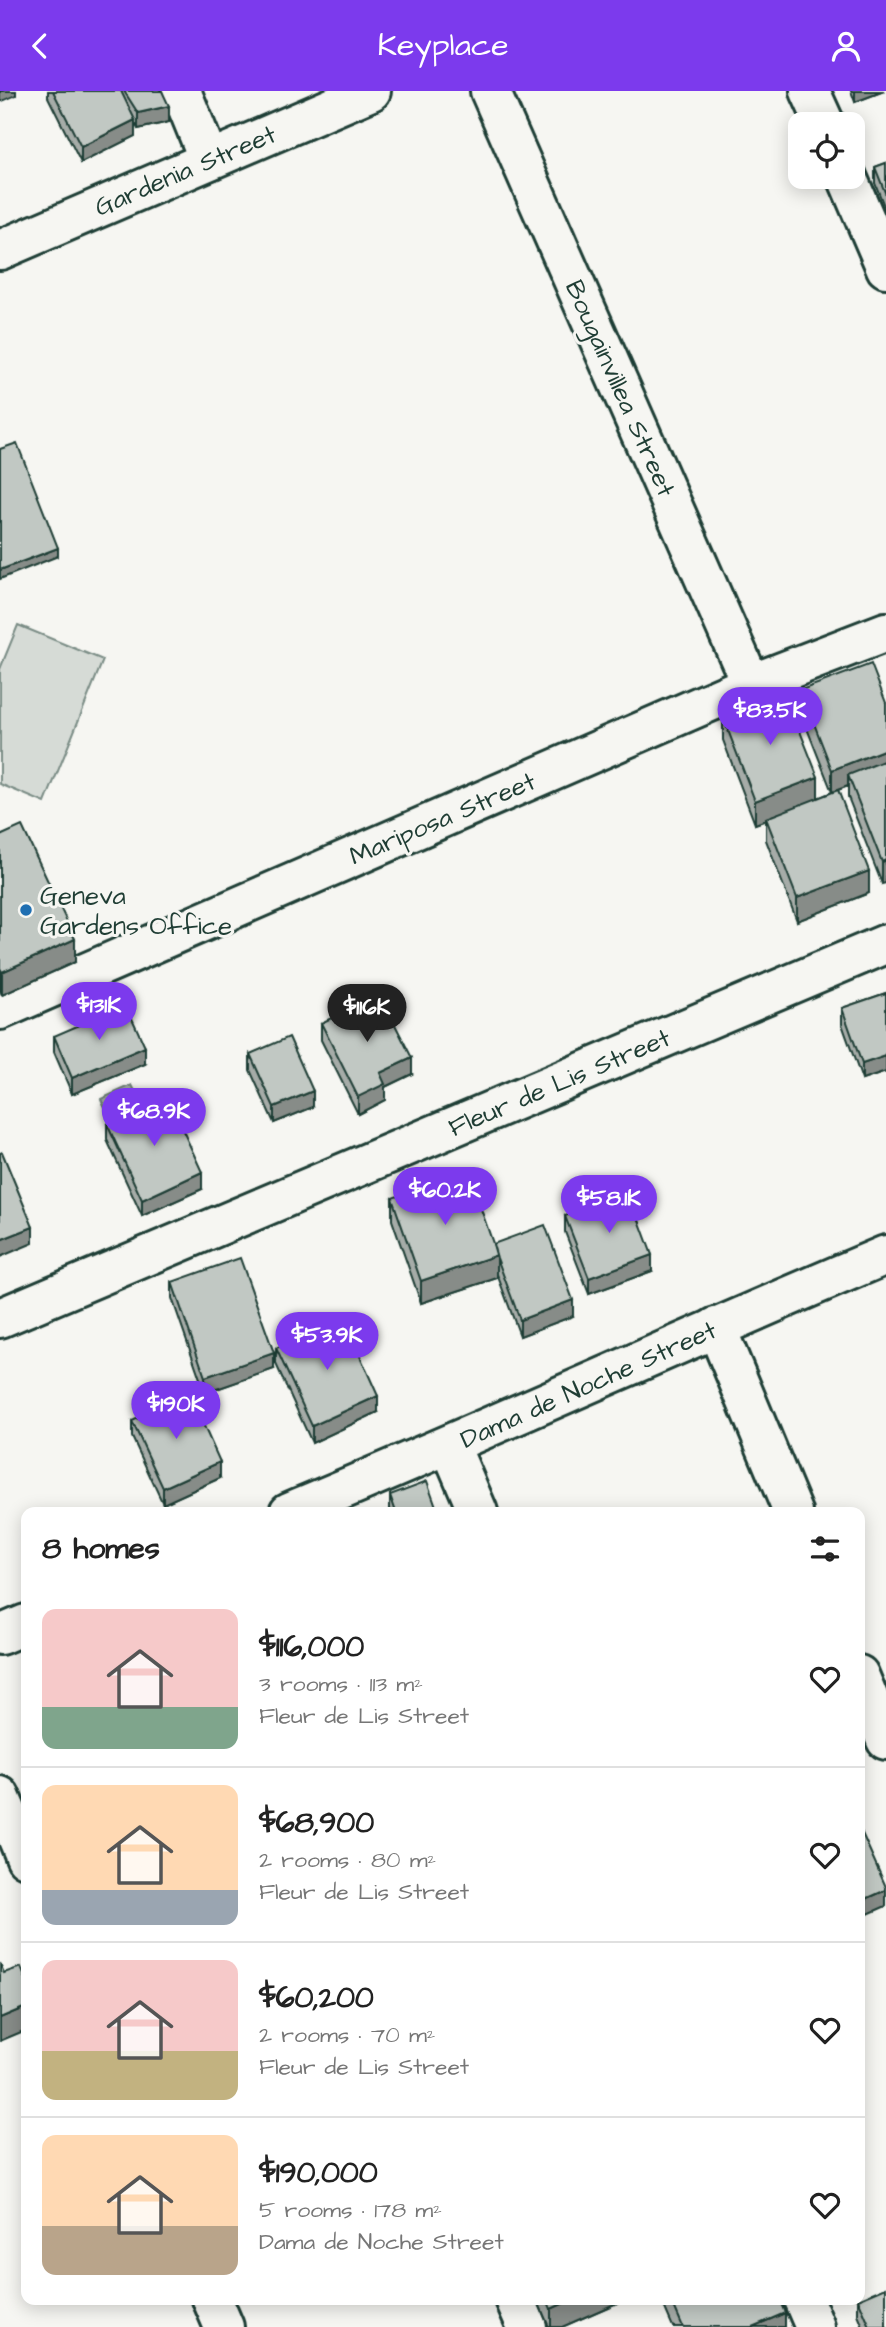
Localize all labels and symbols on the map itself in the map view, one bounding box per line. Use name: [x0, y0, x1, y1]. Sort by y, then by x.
street label: Gardenia Street: [89, 116, 282, 225]
street label: Bougainvillea Street: [554, 274, 684, 504]
pin: $83.5K: [713, 687, 827, 747]
street label: Mariposa Street: [344, 763, 541, 874]
place label: Geneva Gardens Office: [40, 878, 232, 944]
marker: Geneva Gardens Office: [18, 902, 34, 918]
pin: $131K: [50, 983, 148, 1042]
pin: $116K: [318, 985, 416, 1044]
street label: Fleur de Lis Street: [443, 1020, 676, 1146]
pin: $68.9K: [97, 1089, 211, 1148]
pin: $60.2K: [388, 1167, 502, 1227]
pin: $58.1K: [552, 1175, 666, 1235]
street label: Dama de Noche Street: [455, 1312, 723, 1458]
pin: $53.9K: [270, 1313, 384, 1372]
pin: $190K: [127, 1381, 225, 1441]

